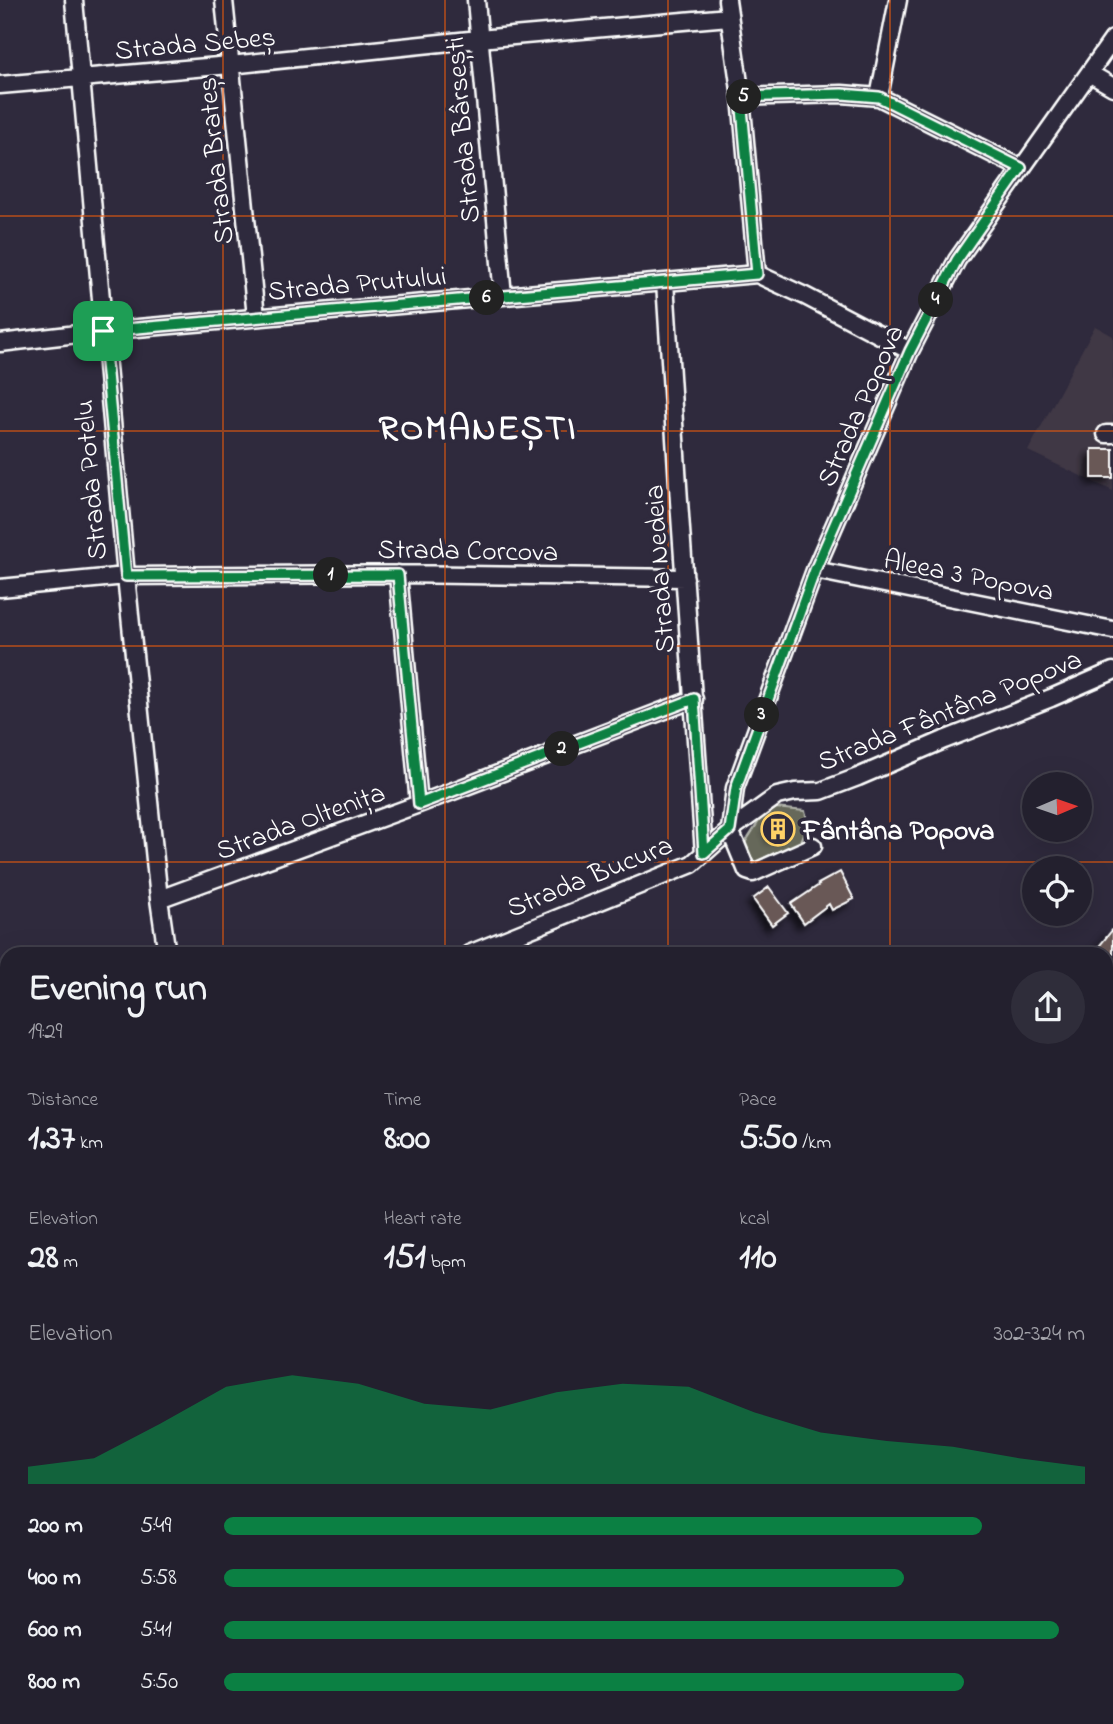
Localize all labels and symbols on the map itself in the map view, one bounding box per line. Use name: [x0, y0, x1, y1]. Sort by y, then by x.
street label: Strada Sebeș: [113, 18, 277, 73]
street label: Strada Bârsești: [436, 35, 493, 225]
street label: Strada Brateș: [188, 75, 247, 246]
pin: 5: [726, 80, 762, 114]
street label: Strada Prutului: [266, 257, 448, 314]
pin: 6: [470, 280, 504, 316]
pin: 4: [918, 282, 954, 318]
pin: [73, 301, 133, 361]
street label: Strada Popova: [808, 319, 916, 494]
street label: Strada Potelu: [65, 398, 120, 562]
district label: ROMANEȘTI: [378, 405, 578, 456]
street label: Strada Nedeia: [635, 483, 688, 654]
street label: Strada Corcova: [377, 530, 559, 575]
street label: Aleea 3 Popova: [880, 541, 1057, 614]
pin: 1: [314, 558, 348, 592]
street label: Strada Fântâna Popova: [812, 641, 1088, 784]
pin: 3: [744, 698, 780, 732]
pin: 2: [544, 732, 580, 766]
north arrow: [1022, 772, 1092, 842]
street label: Strada Oltenița: [211, 774, 392, 873]
building icon: Fântâna Popova: [759, 810, 797, 848]
place label: Fântâna Popova: [800, 812, 994, 853]
street label: Strada Bucura: [501, 826, 680, 930]

